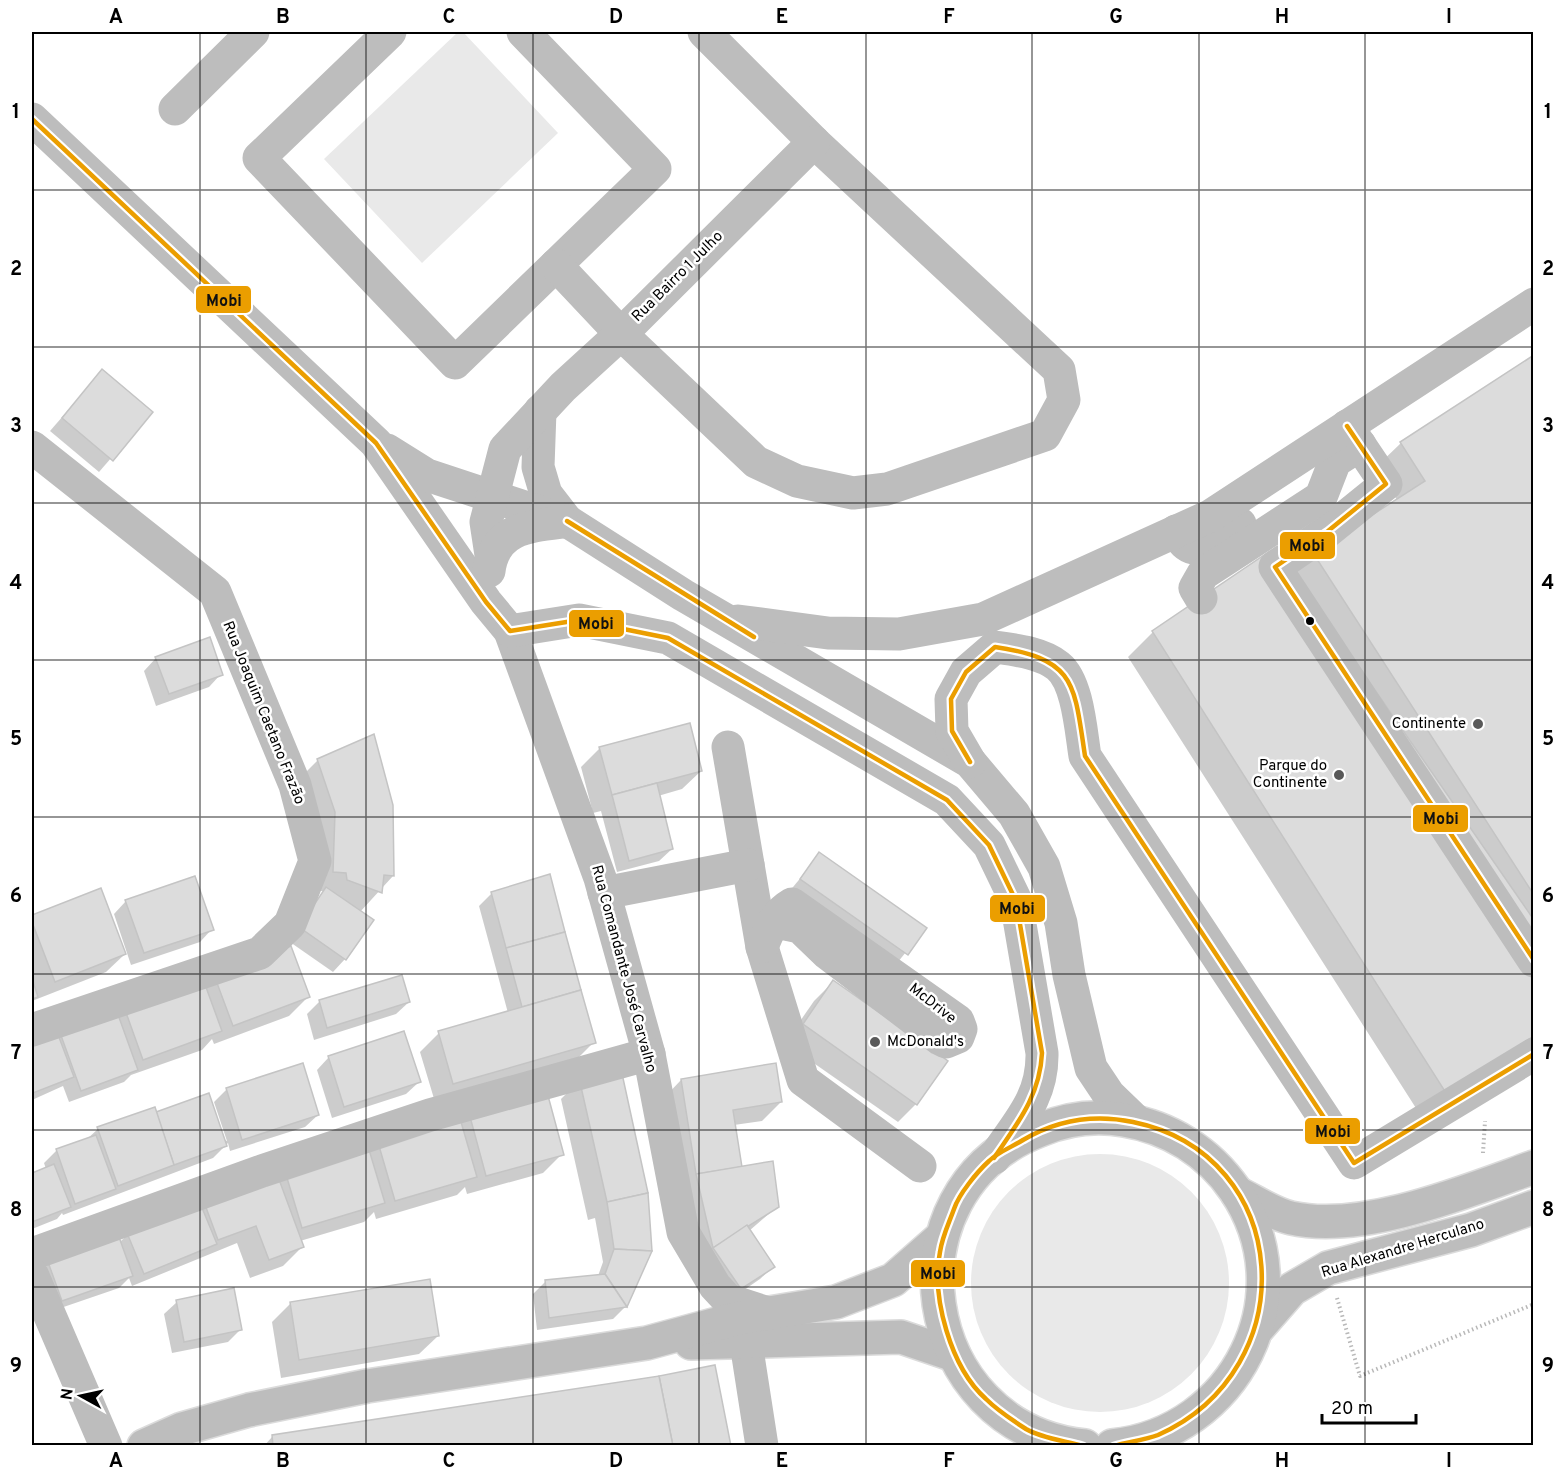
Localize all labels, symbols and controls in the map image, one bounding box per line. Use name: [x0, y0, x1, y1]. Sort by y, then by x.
text: A: [109, 5, 123, 31]
text: B: [276, 5, 290, 31]
text: C: [443, 5, 455, 31]
text: D: [609, 5, 623, 31]
text: E: [776, 5, 788, 31]
text: F: [943, 5, 955, 31]
text: G: [1109, 5, 1123, 31]
text: H: [1275, 5, 1289, 31]
text: I: [1446, 5, 1452, 31]
text: 1: [12, 100, 20, 126]
text: 1: [1544, 100, 1552, 126]
street label: Rua Bairro 1 Julho: [628, 227, 728, 327]
text: 2: [10, 257, 22, 283]
text: 2: [1542, 257, 1554, 283]
line badge: Mobi: [195, 285, 252, 314]
text: Mobi: [206, 292, 242, 312]
text: 3: [10, 414, 22, 440]
text: 3: [1542, 414, 1554, 440]
line badge: Mobi: [1279, 531, 1336, 560]
text: Mobi: [1289, 537, 1325, 557]
text: 4: [10, 571, 22, 597]
text: 4: [1542, 571, 1554, 597]
line badge: Mobi: [568, 609, 625, 638]
text: Mobi: [578, 615, 614, 635]
unlabelled marker: [1304, 615, 1316, 627]
street label: Rua Joaquim Caetano Frazão: [217, 619, 309, 807]
place label: Continente: [1392, 715, 1466, 734]
marker: Continente: [1471, 717, 1485, 731]
text: 5: [10, 727, 22, 753]
text: 5: [1542, 727, 1554, 753]
place label: Parque do Continente: [1253, 757, 1327, 793]
marker: Parque do Continente: [1332, 768, 1346, 782]
line badge: Mobi: [1412, 804, 1469, 833]
text: Mobi: [1423, 810, 1459, 830]
street label: Rua Comandante José Carvalho: [586, 863, 660, 1075]
text: 6: [10, 884, 22, 910]
text: 6: [1542, 884, 1554, 910]
line badge: Mobi: [989, 894, 1046, 923]
text: Mobi: [999, 900, 1035, 920]
street label: McDrive: [904, 980, 960, 1028]
place label: McDonald's: [887, 1033, 964, 1052]
marker: McDonald's: [868, 1035, 882, 1049]
text: 7: [11, 1041, 21, 1067]
text: 7: [1543, 1041, 1553, 1067]
line badge: Mobi: [1304, 1117, 1361, 1145]
text: Mobi: [1315, 1123, 1351, 1143]
text: 8: [10, 1198, 22, 1224]
text: 8: [1542, 1198, 1554, 1224]
street label: Rua Alexandre Herculano: [1319, 1215, 1487, 1283]
line badge: Mobi: [910, 1259, 966, 1288]
text: Mobi: [920, 1265, 956, 1285]
text: 9: [10, 1354, 22, 1380]
text: 9: [1542, 1354, 1554, 1380]
north arrow: [51, 1366, 111, 1426]
text: N: [57, 1387, 79, 1401]
scale bar: [1322, 1387, 1416, 1425]
text: 20 m: [1331, 1398, 1373, 1421]
text: A: [109, 1449, 123, 1475]
text: B: [276, 1449, 290, 1475]
text: C: [443, 1449, 455, 1475]
text: D: [609, 1449, 623, 1475]
text: E: [776, 1449, 788, 1475]
text: F: [943, 1449, 955, 1475]
text: G: [1109, 1449, 1123, 1475]
text: H: [1275, 1449, 1289, 1475]
text: I: [1446, 1449, 1452, 1475]

